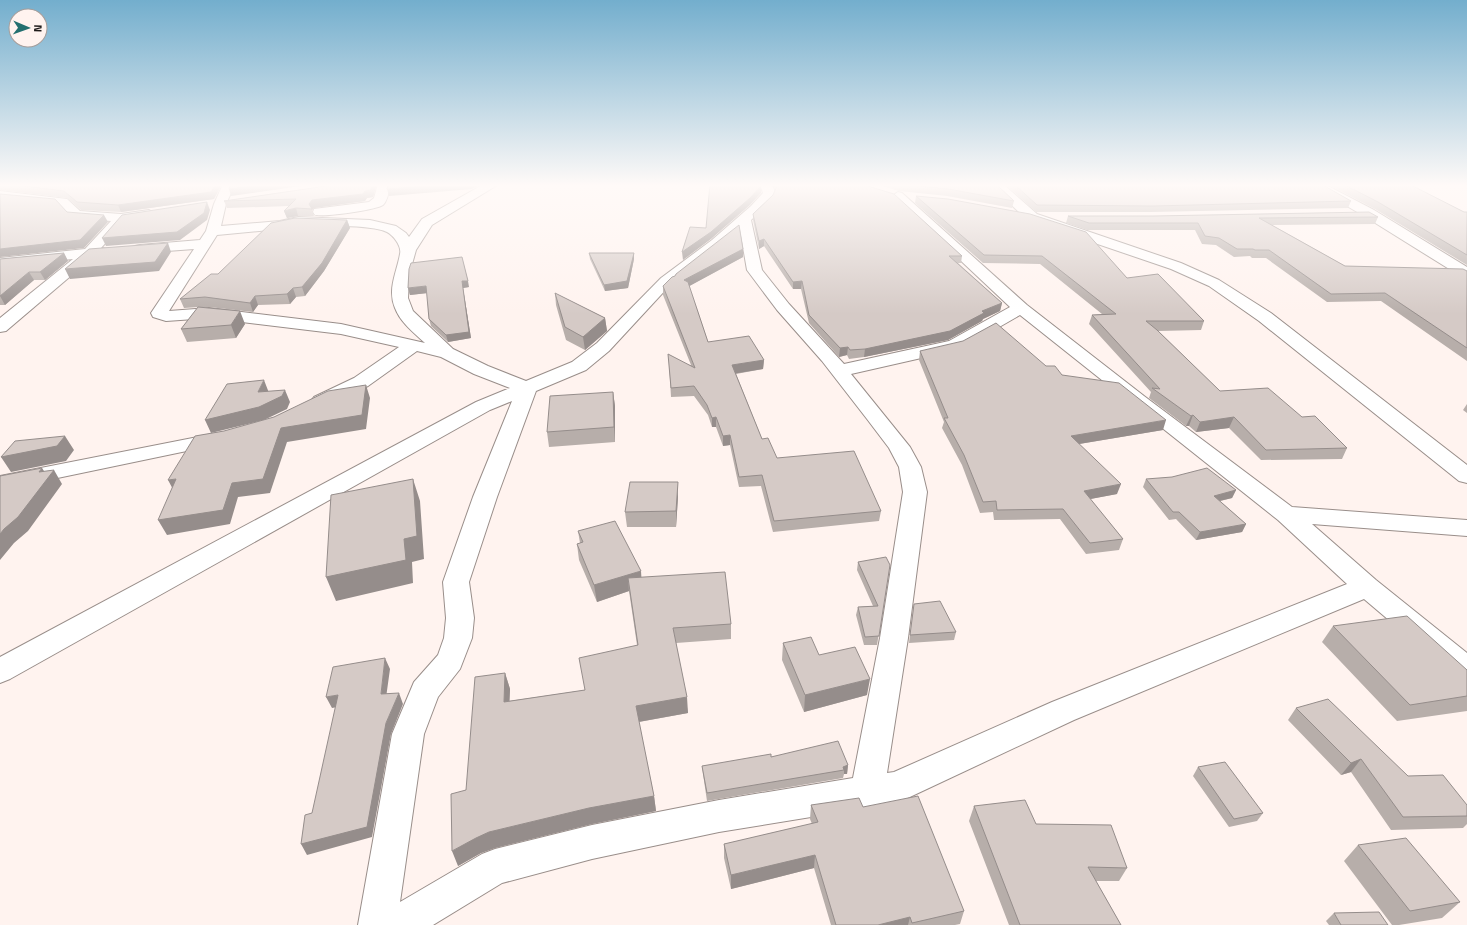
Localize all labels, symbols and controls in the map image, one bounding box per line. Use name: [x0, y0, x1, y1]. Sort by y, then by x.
north arrow: [8, 8, 48, 48]
text: N: [30, 24, 46, 32]

